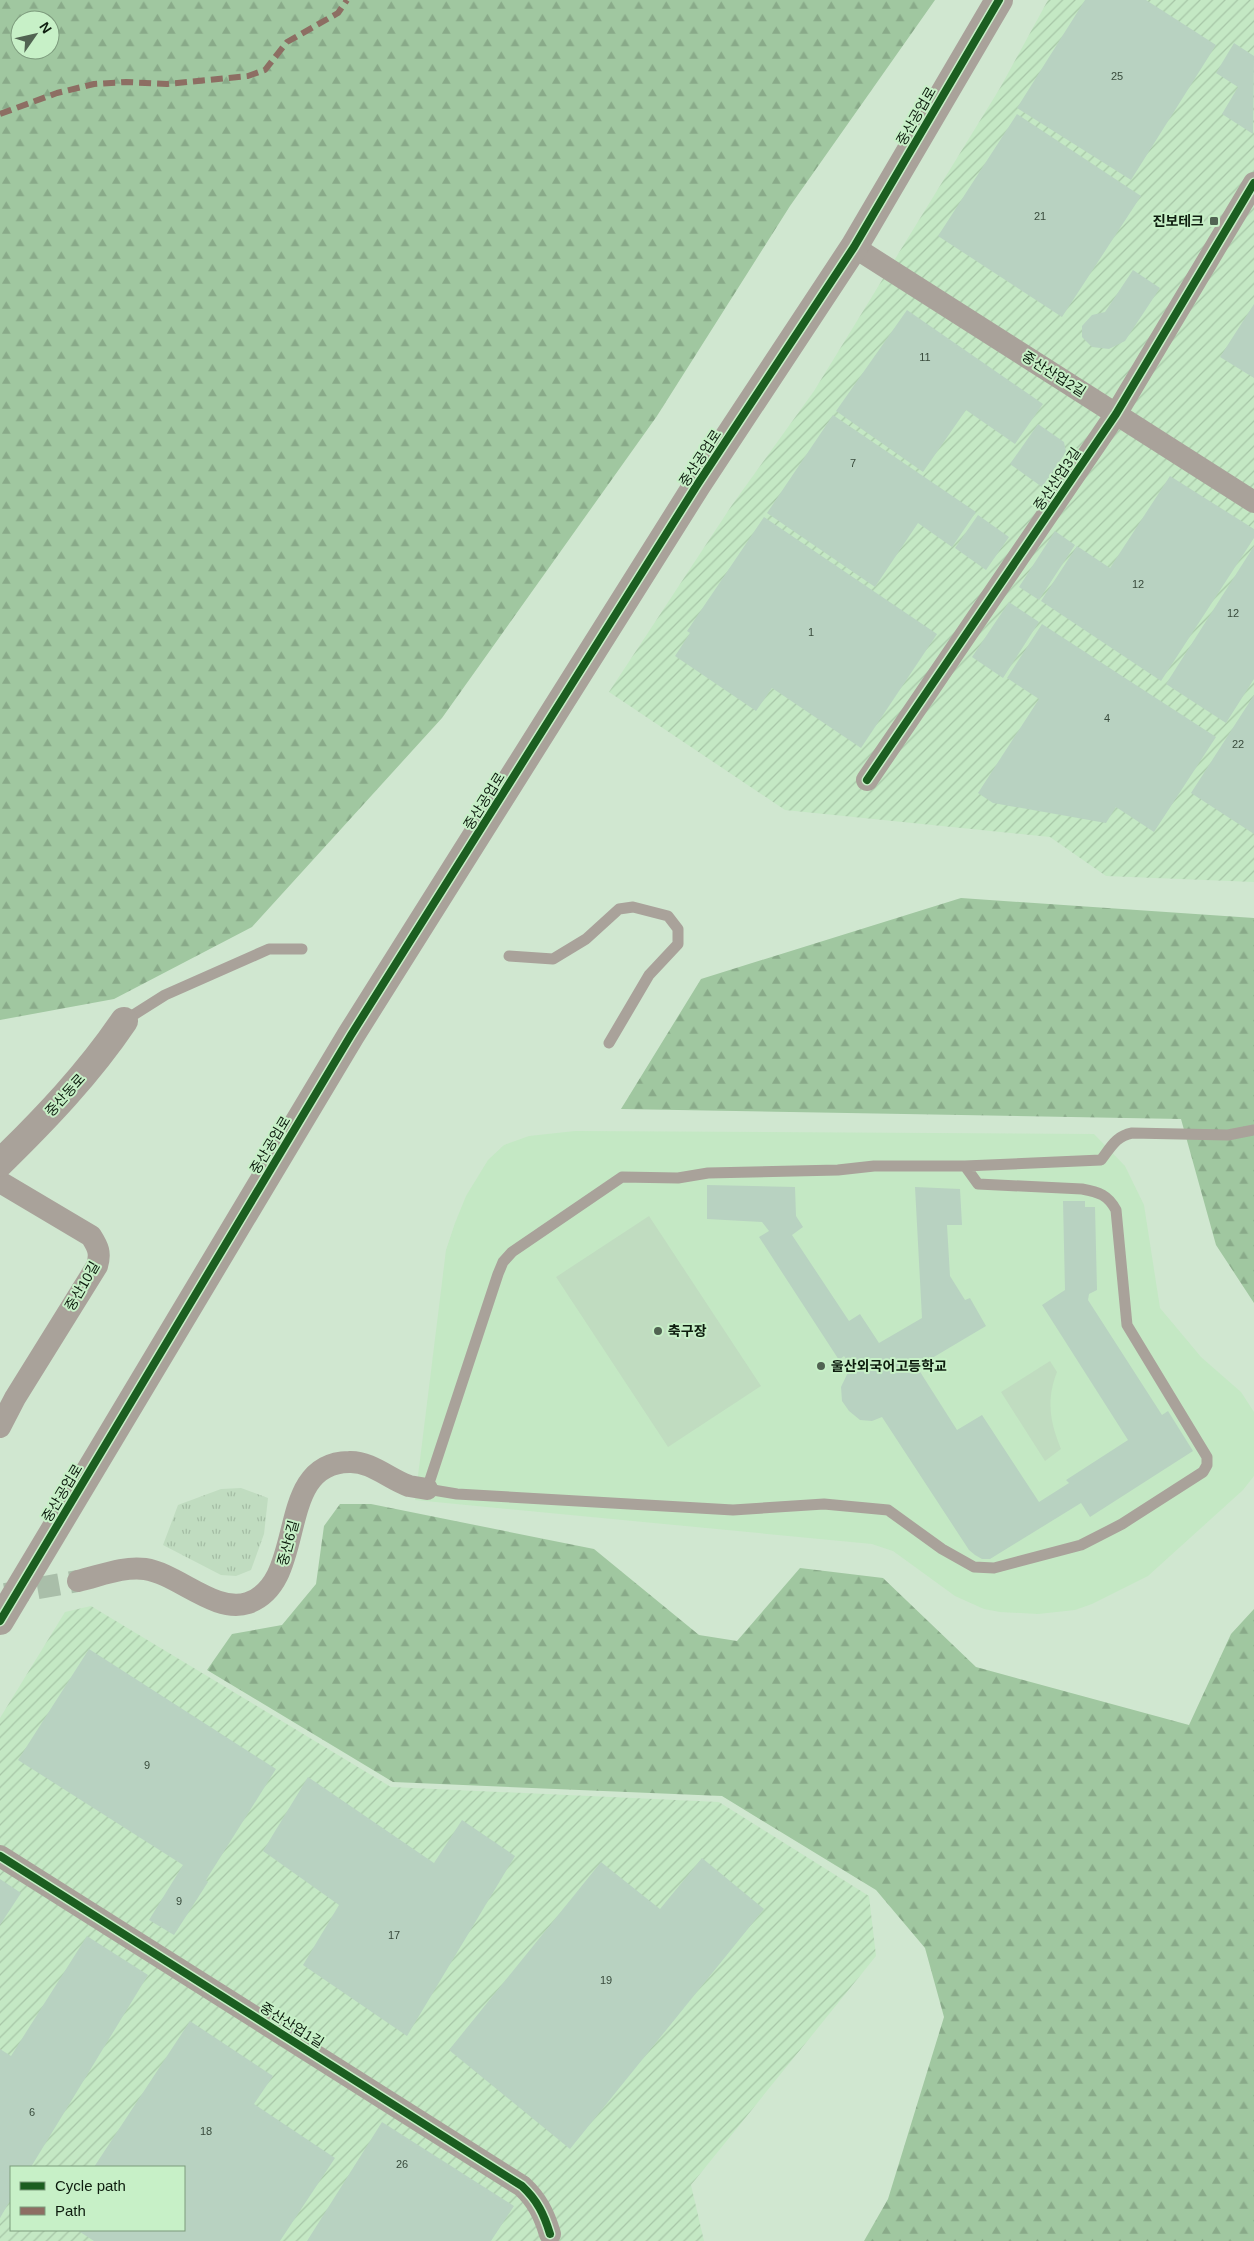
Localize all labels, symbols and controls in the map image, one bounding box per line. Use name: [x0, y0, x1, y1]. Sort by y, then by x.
north arrow: [10, 10, 60, 60]
text: N: [36, 19, 55, 36]
house number: 25: [1111, 70, 1123, 82]
street label: 중산공업로: [893, 84, 939, 148]
house number: 21: [1034, 210, 1046, 222]
place label: 진보테크: [1152, 213, 1204, 229]
marker: 진보테크: [1208, 215, 1220, 227]
street label: 중산산업2길: [1019, 348, 1089, 400]
house number: 11: [919, 351, 931, 363]
street label: 중산공업로: [676, 427, 724, 489]
street label: 중산산업3길: [1030, 445, 1084, 513]
house number: 7: [850, 457, 856, 469]
house number: 12: [1132, 578, 1144, 590]
house number: 12: [1227, 607, 1239, 619]
house number: 1: [808, 626, 814, 638]
house number: 4: [1104, 712, 1110, 724]
house number: 22: [1232, 738, 1244, 750]
street label: 중산공업로: [460, 769, 508, 833]
street label: 중산동로: [42, 1070, 88, 1120]
street label: 중산공업로: [247, 1113, 294, 1177]
street label: 중산10길: [62, 1259, 102, 1313]
place label: 축구장: [668, 1323, 707, 1339]
marker: 축구장: [652, 1325, 664, 1337]
place label: 울산외국어고등학교: [831, 1358, 947, 1374]
marker: 울산외국어고등학교: [815, 1360, 827, 1372]
street label: 중산공업로: [39, 1461, 86, 1525]
street label: 중산6길: [274, 1519, 302, 1567]
house number: 9: [144, 1759, 150, 1771]
house number: 9: [176, 1895, 182, 1907]
house number: 17: [388, 1929, 400, 1941]
house number: 19: [600, 1974, 612, 1986]
street label: 중산산업1길: [257, 1999, 327, 2051]
house number: 6: [29, 2106, 35, 2118]
house number: 18: [200, 2125, 212, 2137]
house number: 26: [396, 2158, 408, 2170]
legend: [10, 2166, 185, 2231]
text: Cycle path: [55, 2177, 126, 2194]
text: Path: [55, 2202, 86, 2219]

